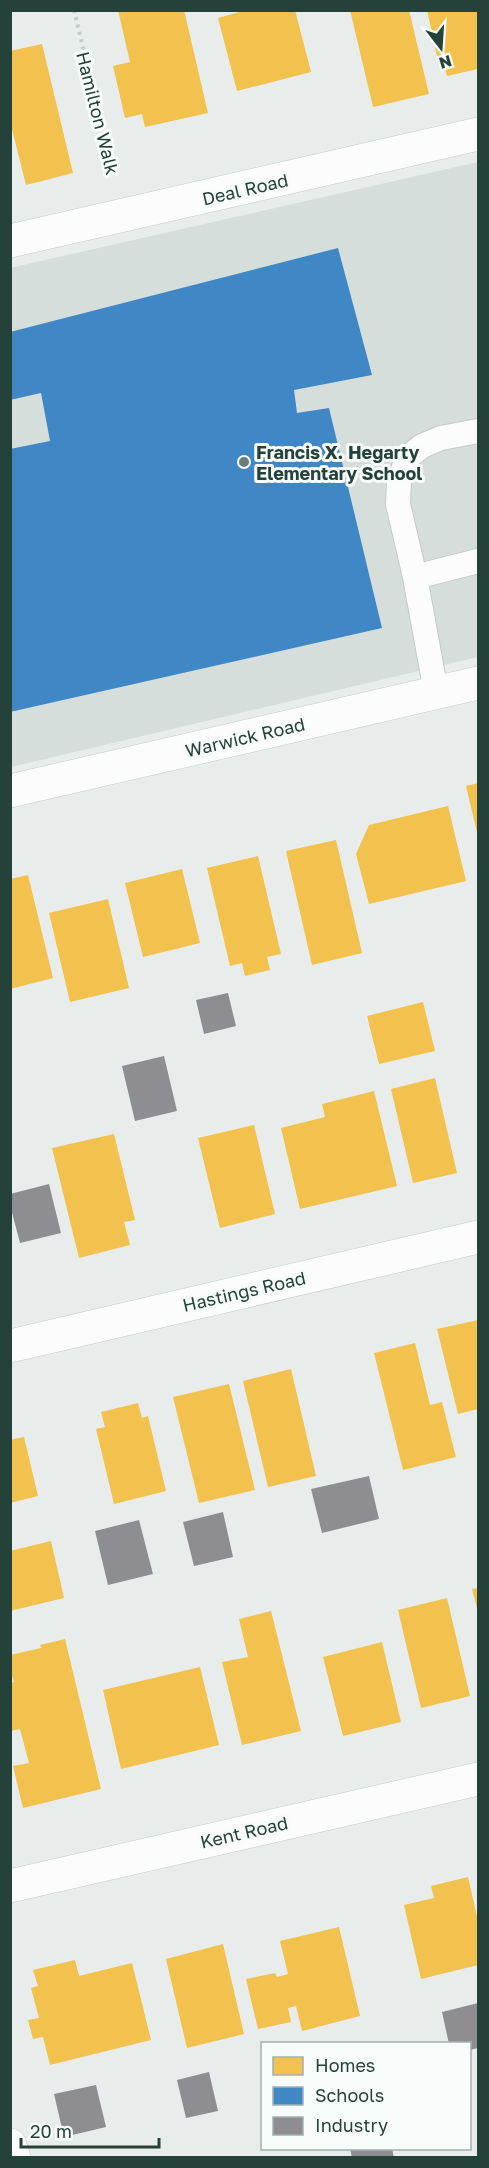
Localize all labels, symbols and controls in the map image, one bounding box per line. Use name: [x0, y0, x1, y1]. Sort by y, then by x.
north arrow: [411, 18, 471, 78]
street label: Hamilton Walk: [72, 49, 124, 177]
text: N: [437, 51, 454, 74]
street label: Deal Road: [200, 168, 290, 210]
place label: Francis X. Hegarty Elementary School: [256, 441, 422, 484]
marker: Francis X. Hegarty Elementary School: [237, 455, 251, 469]
street label: Warwick Road: [183, 713, 307, 761]
street label: Hastings Road: [180, 1266, 308, 1316]
street label: Kent Road: [198, 1811, 290, 1853]
legend: [261, 2042, 471, 2150]
text: Homes: [315, 2054, 375, 2076]
text: Schools: [315, 2084, 384, 2106]
scale bar: [21, 2111, 159, 2149]
text: Industry: [315, 2114, 388, 2136]
text: 20 m: [30, 2120, 72, 2142]

